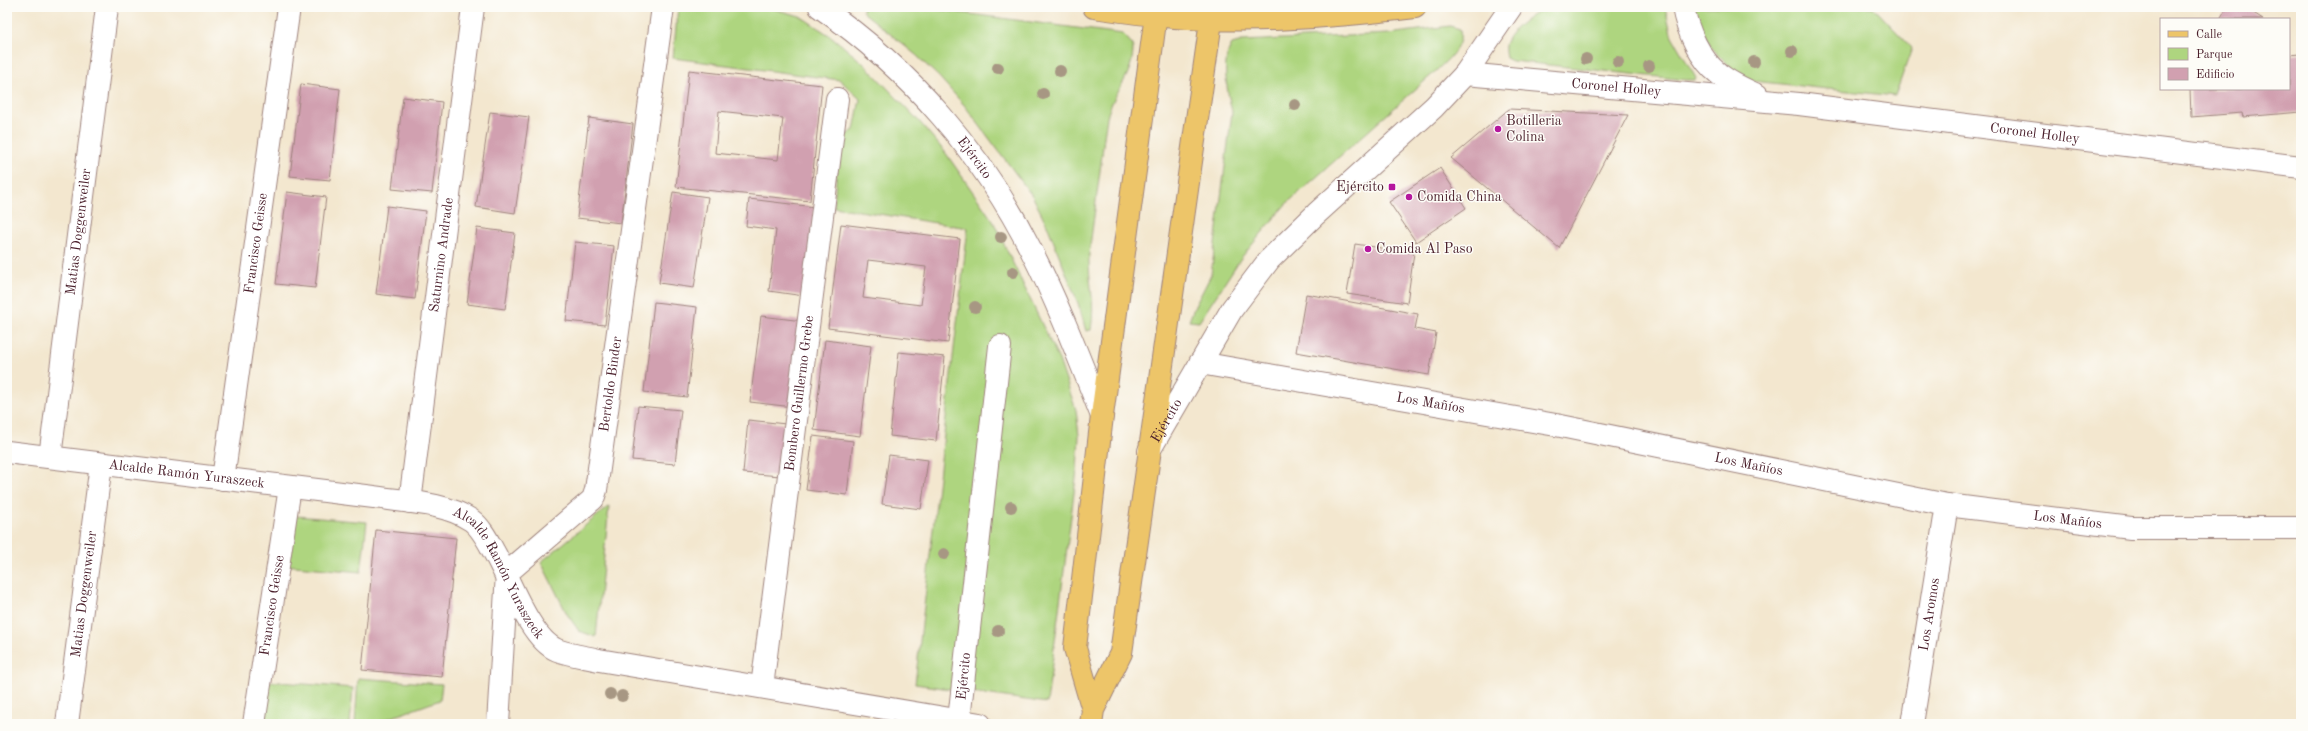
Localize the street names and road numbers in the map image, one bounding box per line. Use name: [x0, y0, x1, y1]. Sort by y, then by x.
street label: Coronel Holley: [1571, 77, 1663, 99]
street label: Coronel Holley: [1989, 121, 2081, 146]
street label: Ejército: [955, 134, 994, 182]
street label: Matias Doggenweiler: [64, 167, 94, 296]
street label: Francisco Geisse: [242, 192, 270, 295]
street label: Saturnino Andrade: [427, 197, 456, 313]
street label: Bombero Guillermo Grebe: [783, 315, 816, 472]
street label: Bertoldo Binder: [597, 335, 624, 433]
street label: Los Mañíos: [1395, 390, 1466, 416]
street label: Ejército: [1148, 396, 1185, 445]
street label: Los Mañíos: [1713, 451, 1784, 478]
street label: Alcalde Ramón Yuraszeck: [108, 457, 266, 491]
street label: Alcalde Ramón Yuraszeck: [450, 504, 546, 642]
street label: Los Mañíos: [2032, 509, 2103, 531]
street label: Matias Doggenweiler: [69, 530, 99, 658]
street label: Francisco Geisse: [257, 554, 287, 657]
street label: Los Aromos: [1917, 577, 1942, 652]
street label: Ejército: [954, 652, 973, 701]

